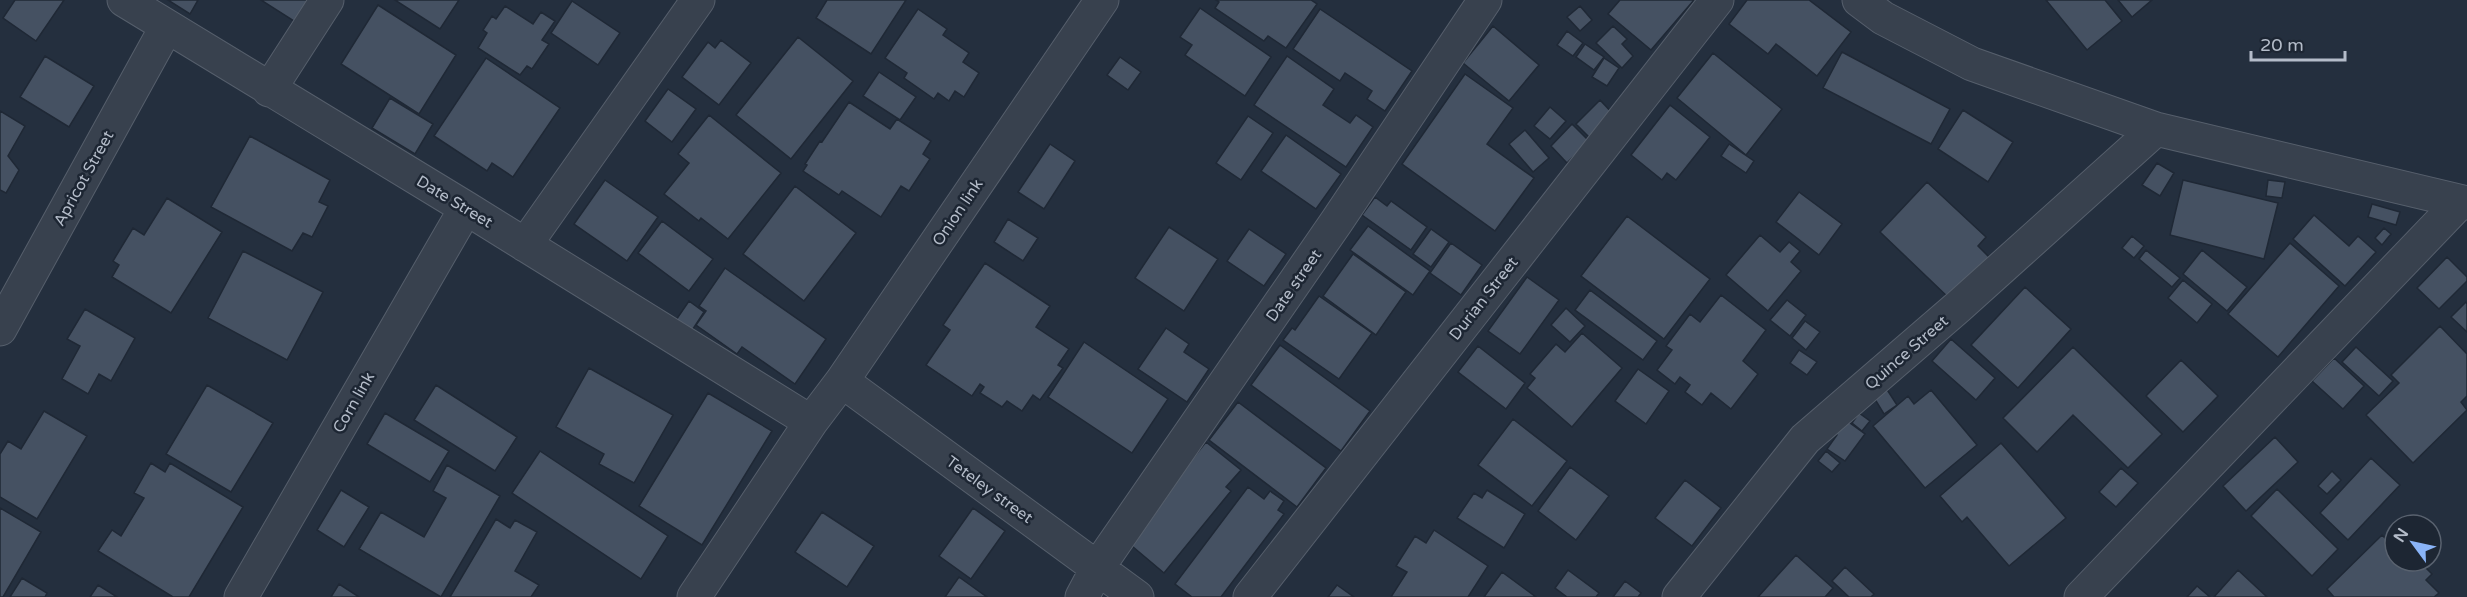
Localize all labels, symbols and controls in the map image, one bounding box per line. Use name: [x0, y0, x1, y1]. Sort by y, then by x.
scale bar: [2251, 24, 2346, 62]
text: 20 m: [2260, 34, 2304, 56]
street label: Apricot Street: [49, 127, 118, 230]
street label: Date Street: [413, 171, 496, 232]
street label: Onion link: [928, 175, 988, 250]
street label: Date street: [1262, 246, 1326, 326]
street label: Durian Street: [1445, 253, 1523, 344]
street label: Quince Street: [1861, 311, 1952, 394]
street label: Corn link: [328, 368, 379, 437]
street label: Teteley street: [942, 452, 1037, 528]
north arrow: [2383, 513, 2443, 573]
text: N: [2389, 525, 2413, 546]

